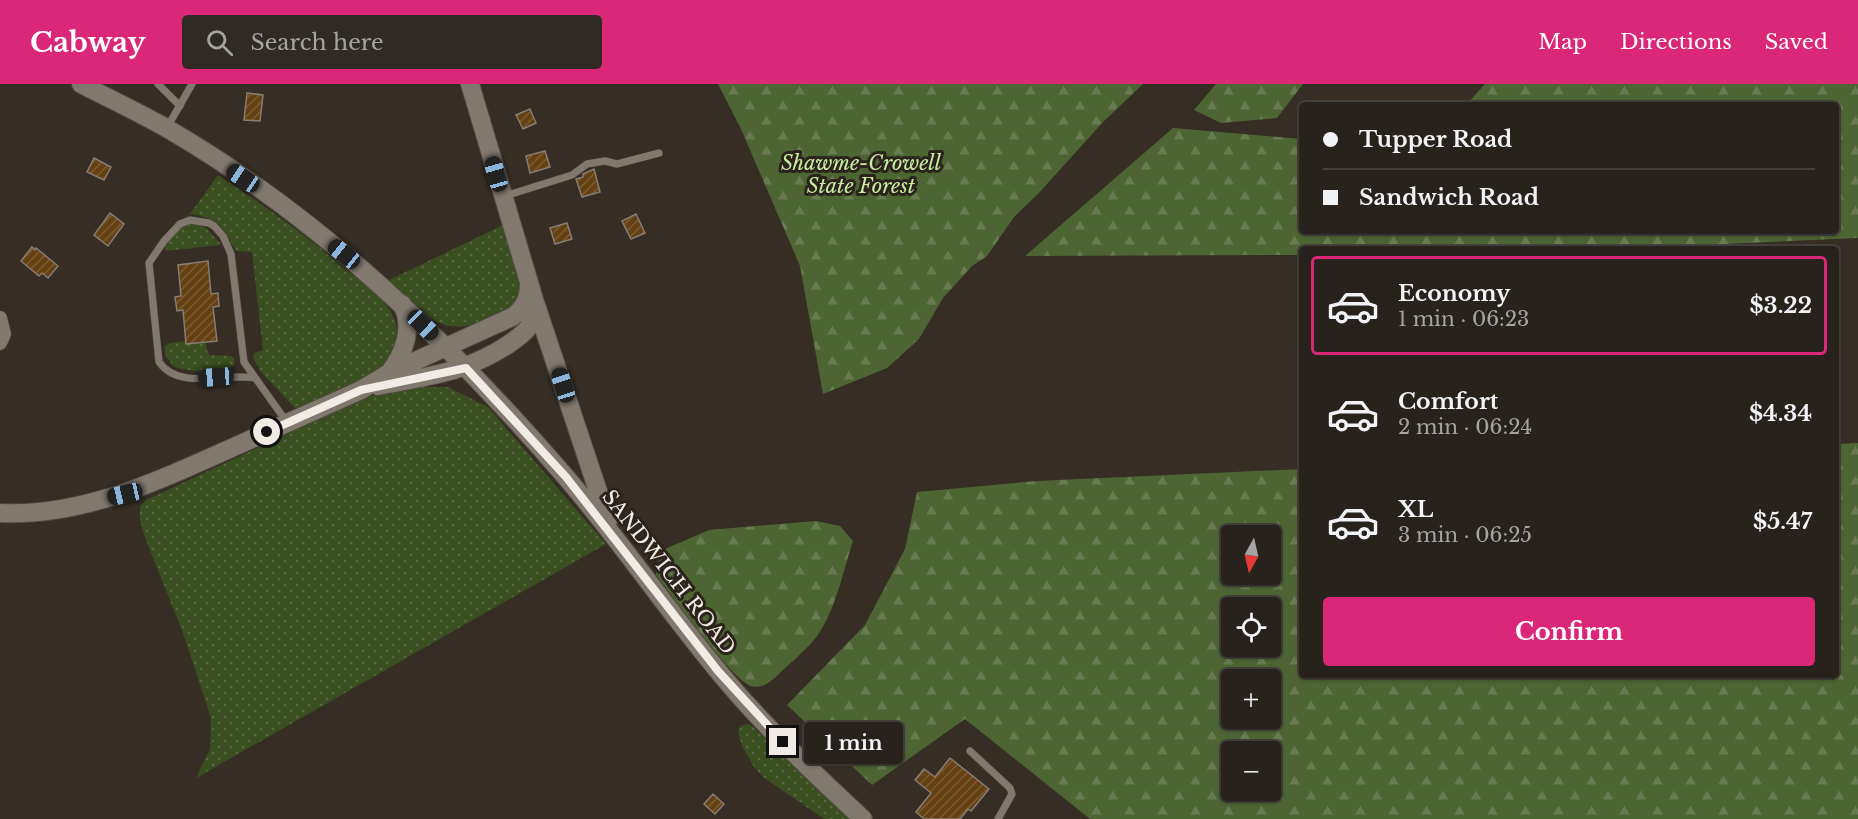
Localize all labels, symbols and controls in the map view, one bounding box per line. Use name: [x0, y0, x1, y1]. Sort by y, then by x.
search box: [182, 15, 602, 69]
text: Cabway: [30, 25, 146, 60]
icon: search: [203, 26, 236, 59]
text: Search here: [251, 29, 384, 56]
text: Map: [1538, 29, 1587, 55]
text: Directions: [1620, 29, 1732, 55]
text: Saved: [1765, 29, 1828, 55]
text: Tupper Road: [1359, 126, 1512, 153]
park label: Shawme-Crowell State Forest: [781, 151, 942, 198]
car: [482, 154, 510, 194]
car: [223, 160, 263, 196]
text: Sandwich Road: [1359, 184, 1539, 211]
car: [324, 236, 364, 272]
icon: car: [1326, 279, 1380, 333]
text: Economy: [1398, 280, 1510, 307]
text: $3.22: [1749, 292, 1812, 319]
car: [404, 306, 442, 344]
text: 1 min · 06:23: [1398, 307, 1529, 331]
car: [549, 365, 577, 405]
car: [197, 367, 235, 387]
icon: car: [1326, 387, 1380, 441]
text: Comfort: [1398, 388, 1498, 415]
text: $4.34: [1749, 400, 1812, 427]
text: 2 min · 06:24: [1398, 415, 1532, 439]
route start: [253, 418, 280, 445]
car: [105, 481, 145, 507]
street label: SANDWICH ROAD: [597, 485, 741, 659]
icon: car: [1326, 495, 1380, 549]
text: XL: [1398, 496, 1433, 523]
text: $5.47: [1753, 508, 1812, 535]
text: 3 min · 06:25: [1398, 523, 1532, 547]
north arrow: [1221, 525, 1281, 585]
map controls: [1221, 525, 1281, 801]
button: locate: [1221, 597, 1281, 657]
button: Confirm: [1323, 597, 1815, 666]
button: +: [1221, 669, 1281, 729]
callout: 1 min: [804, 721, 903, 763]
route end: [769, 728, 796, 755]
text: 1 min: [825, 731, 882, 755]
button: −: [1221, 741, 1281, 801]

